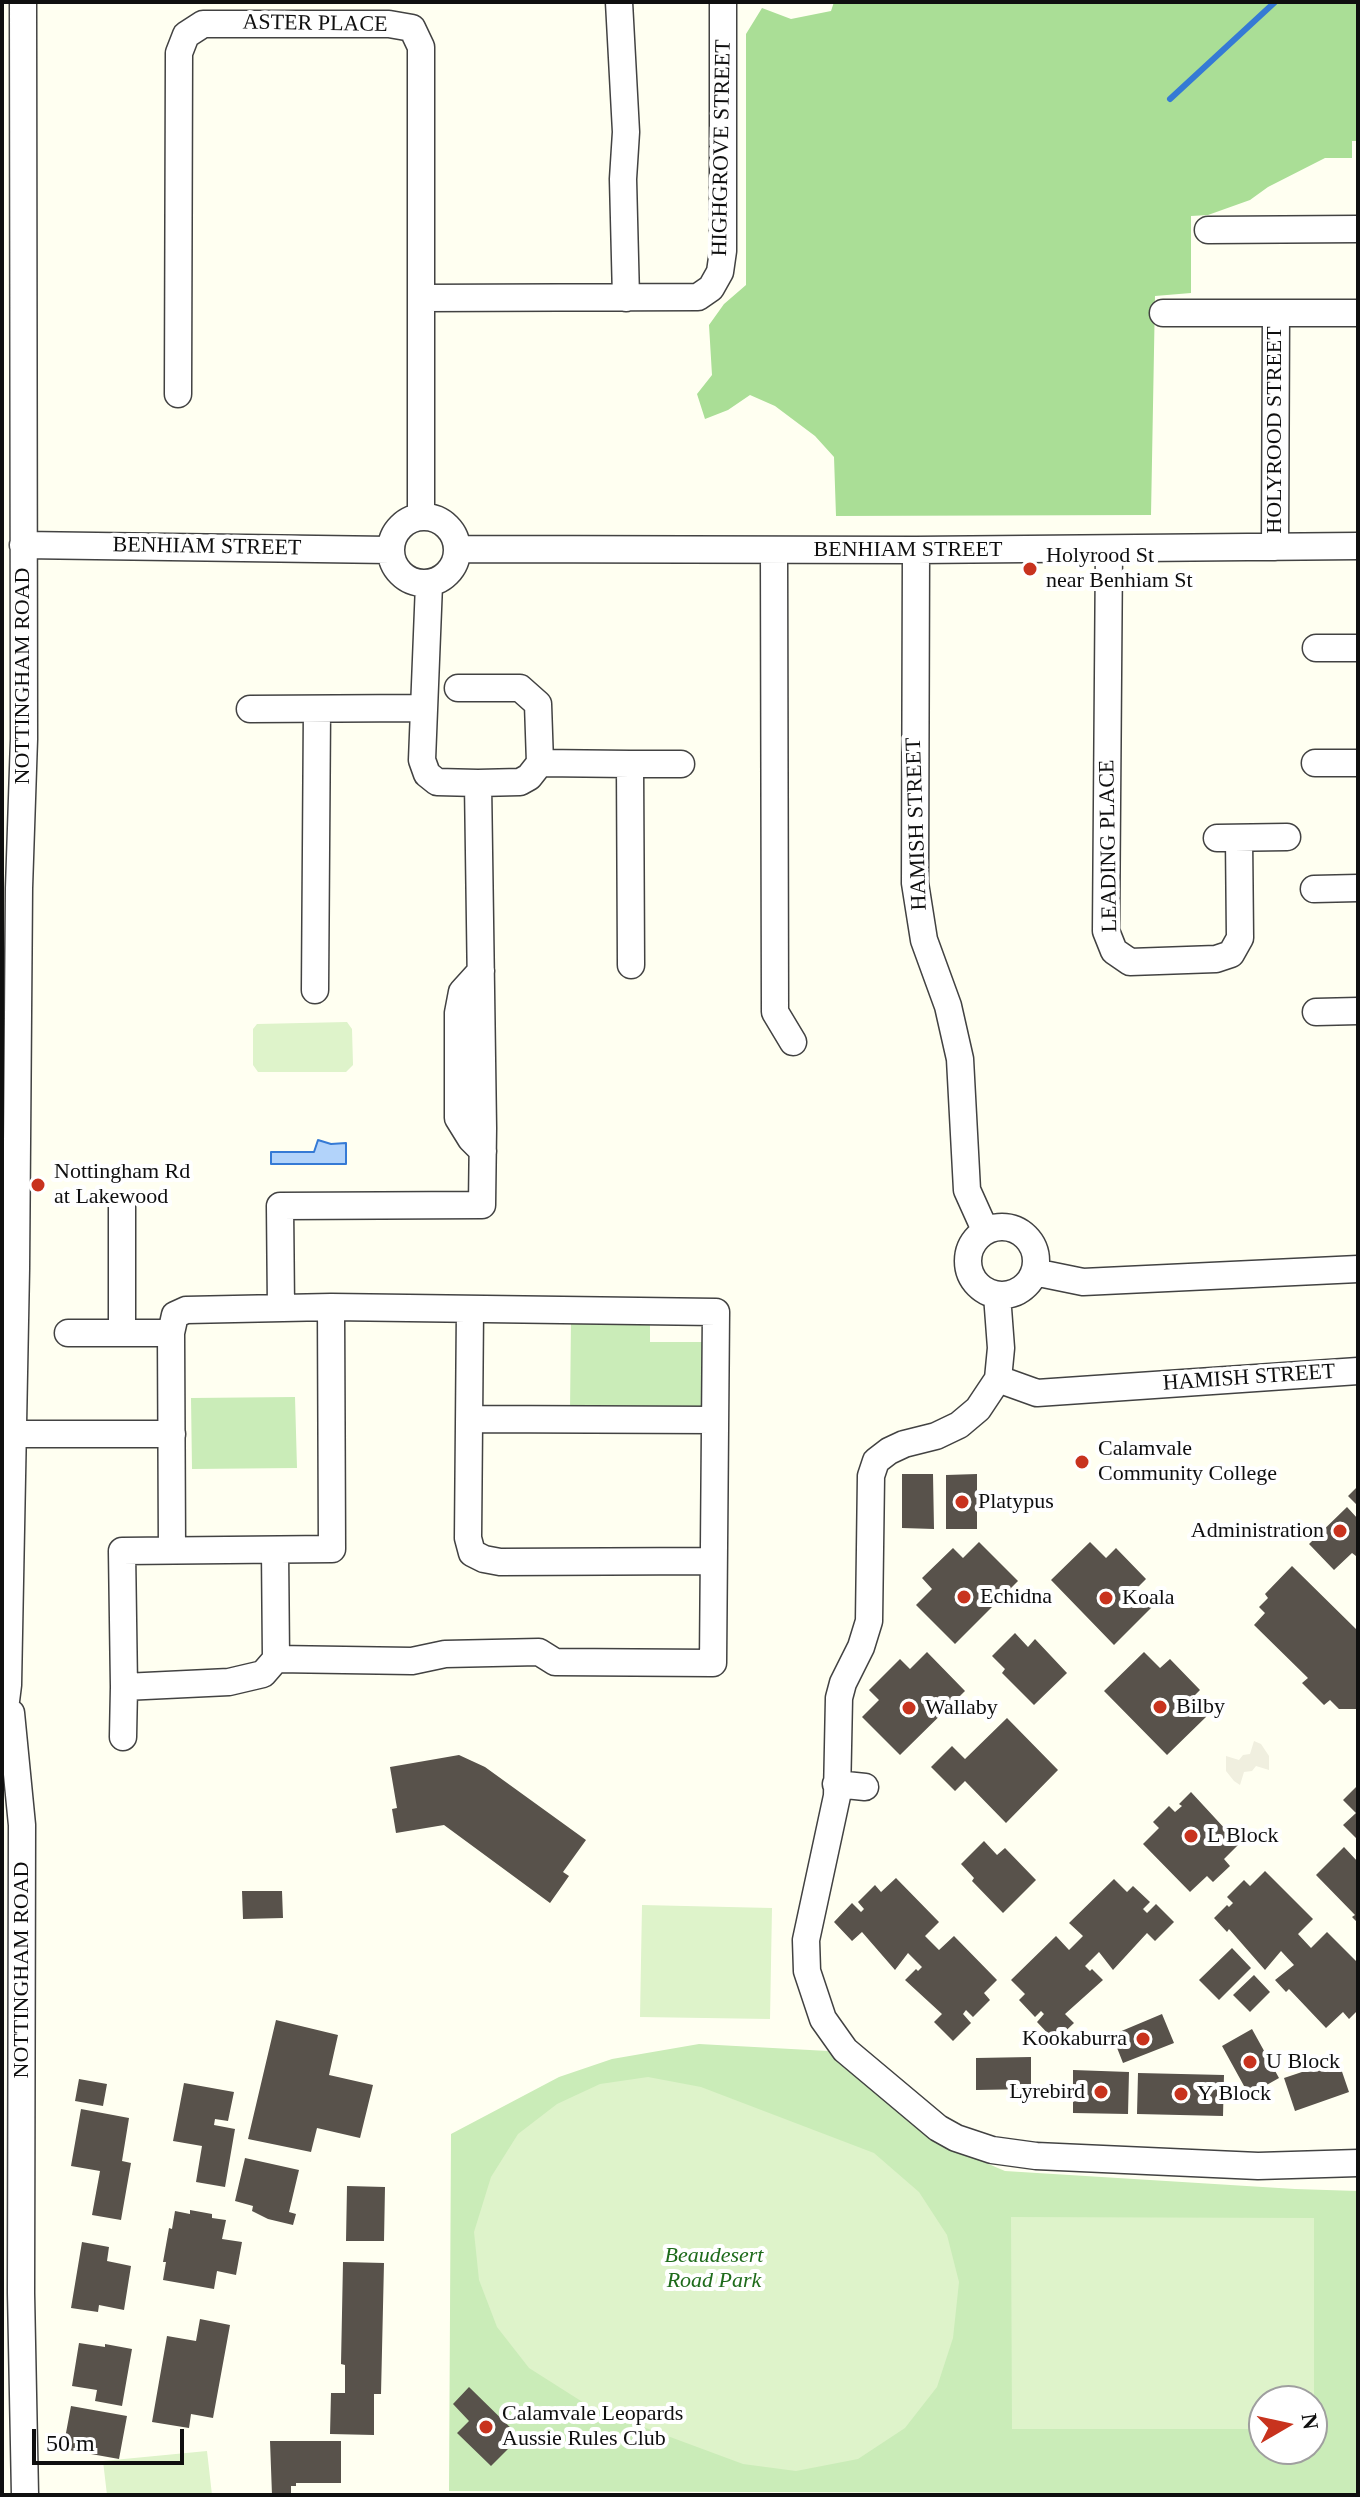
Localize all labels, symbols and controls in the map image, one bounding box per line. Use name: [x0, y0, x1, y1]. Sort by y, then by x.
street label: ASTER PLACE: [242, 10, 388, 38]
street label: HIGHGROVE STREET: [707, 39, 737, 257]
street label: HOLYROOD STREET: [1262, 326, 1288, 534]
street label: BENHIAM STREET: [112, 532, 302, 562]
street label: BENHIAM STREET: [814, 537, 1002, 563]
place label: Holyrood St near Benhiam St: [1046, 543, 1193, 594]
marker: Holyrood St near Benhiam St: [1021, 560, 1039, 578]
street label: NOTTINGHAM ROAD: [10, 568, 36, 784]
street label: HAMISH STREET: [901, 737, 933, 911]
street label: LEADING PLACE: [1094, 759, 1124, 933]
place label: Nottingham Rd at Lakewood: [54, 1159, 190, 1210]
marker: Nottingham Rd at Lakewood: [29, 1176, 47, 1194]
street label: HAMISH STREET: [1162, 1359, 1336, 1397]
place label: Calamvale Community College: [1098, 1436, 1277, 1488]
marker: Calamvale Community College: [1073, 1453, 1091, 1471]
place label: Platypus: [978, 1489, 1054, 1515]
marker: Platypus: [953, 1493, 971, 1511]
place label: Administration: [1191, 1518, 1324, 1544]
marker: Administration: [1331, 1522, 1349, 1540]
place label: Echidna: [980, 1584, 1052, 1610]
place label: Koala: [1122, 1585, 1175, 1611]
marker: Echidna: [955, 1588, 973, 1606]
marker: Koala: [1097, 1589, 1115, 1607]
place label: Bilby: [1176, 1694, 1225, 1720]
place label: Wallaby: [925, 1695, 998, 1721]
marker: Bilby: [1151, 1698, 1169, 1716]
marker: Wallaby: [900, 1699, 918, 1717]
place label: L Block: [1207, 1823, 1278, 1849]
marker: L Block: [1182, 1827, 1200, 1845]
street label: NOTTINGHAM ROAD: [9, 1862, 35, 2078]
place label: Kookaburra: [1022, 2026, 1127, 2052]
marker: Kookaburra: [1134, 2030, 1152, 2048]
place label: U Block: [1266, 2049, 1340, 2075]
marker: U Block: [1241, 2053, 1259, 2071]
place label: Lyrebird: [1009, 2079, 1085, 2105]
place label: Y Block: [1197, 2081, 1271, 2107]
marker: Lyrebird: [1092, 2083, 1110, 2101]
marker: Y Block: [1172, 2085, 1190, 2103]
park label: Beaudesert Road Park: [665, 2243, 763, 2294]
north arrow: [1248, 2385, 1328, 2465]
place label: Calamvale Leopards Aussie Rules Club: [502, 2401, 683, 2452]
text: N: [1297, 2412, 1324, 2431]
scale bar: [36, 2413, 188, 2463]
marker: Calamvale Leopards Aussie Rules Club: [477, 2418, 495, 2436]
text: 50 m: [46, 2430, 95, 2456]

